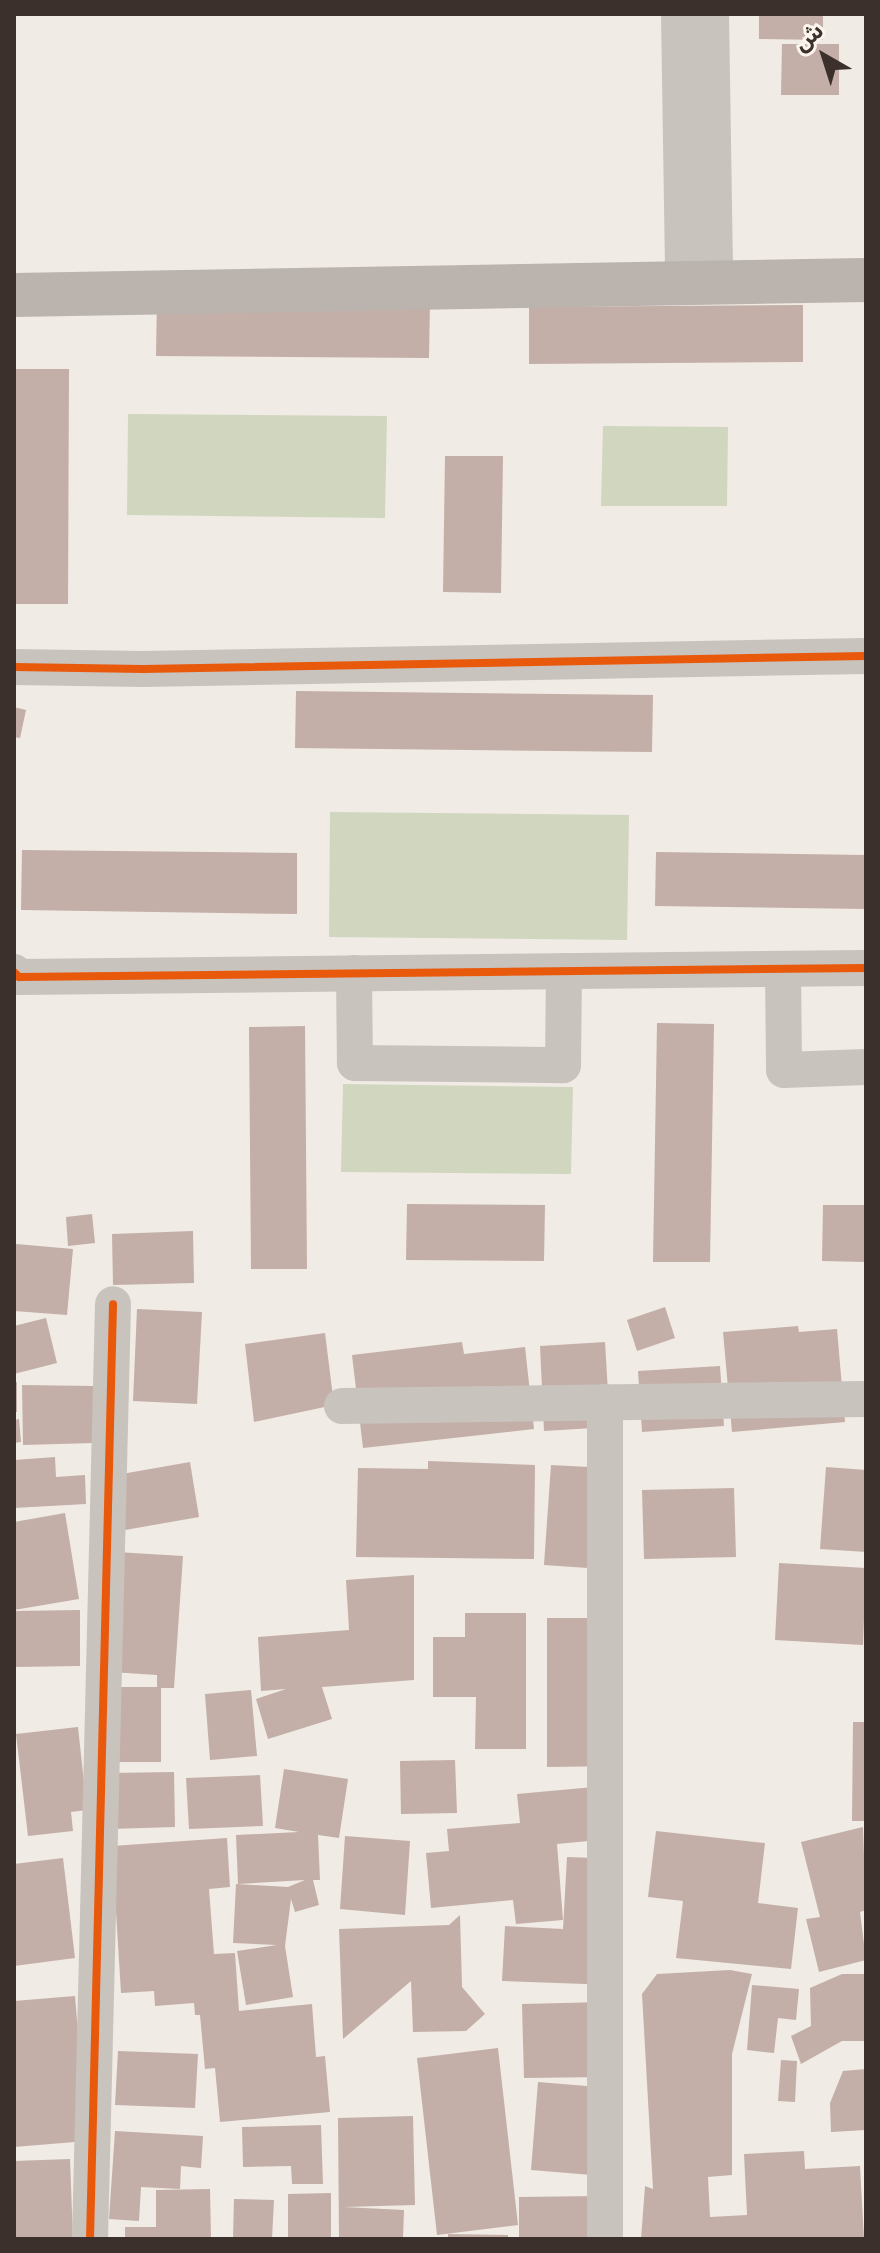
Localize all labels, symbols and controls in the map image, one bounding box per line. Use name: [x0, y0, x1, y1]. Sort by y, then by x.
north arrow: [784, 16, 864, 96]
text: ش: [789, 18, 828, 56]

